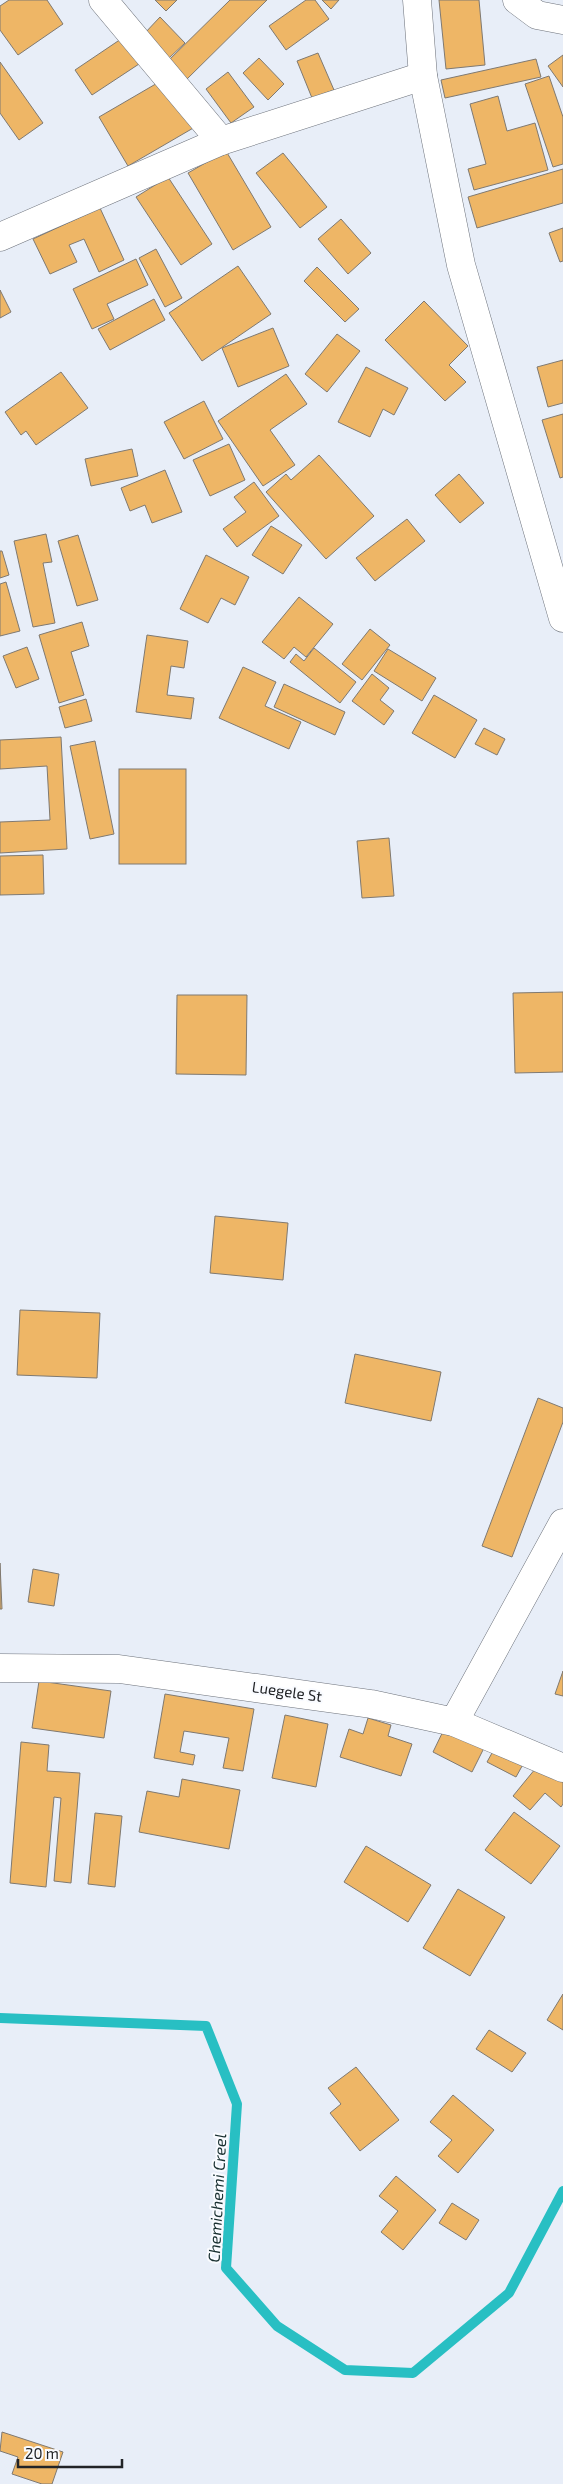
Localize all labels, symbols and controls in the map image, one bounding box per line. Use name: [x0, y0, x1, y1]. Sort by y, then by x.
street label: Luegele St: [251, 1677, 324, 1705]
water label: Chemichemi Creel: [204, 2133, 229, 2263]
scale bar: [18, 2436, 121, 2468]
text: 20 m: [25, 2444, 59, 2462]

